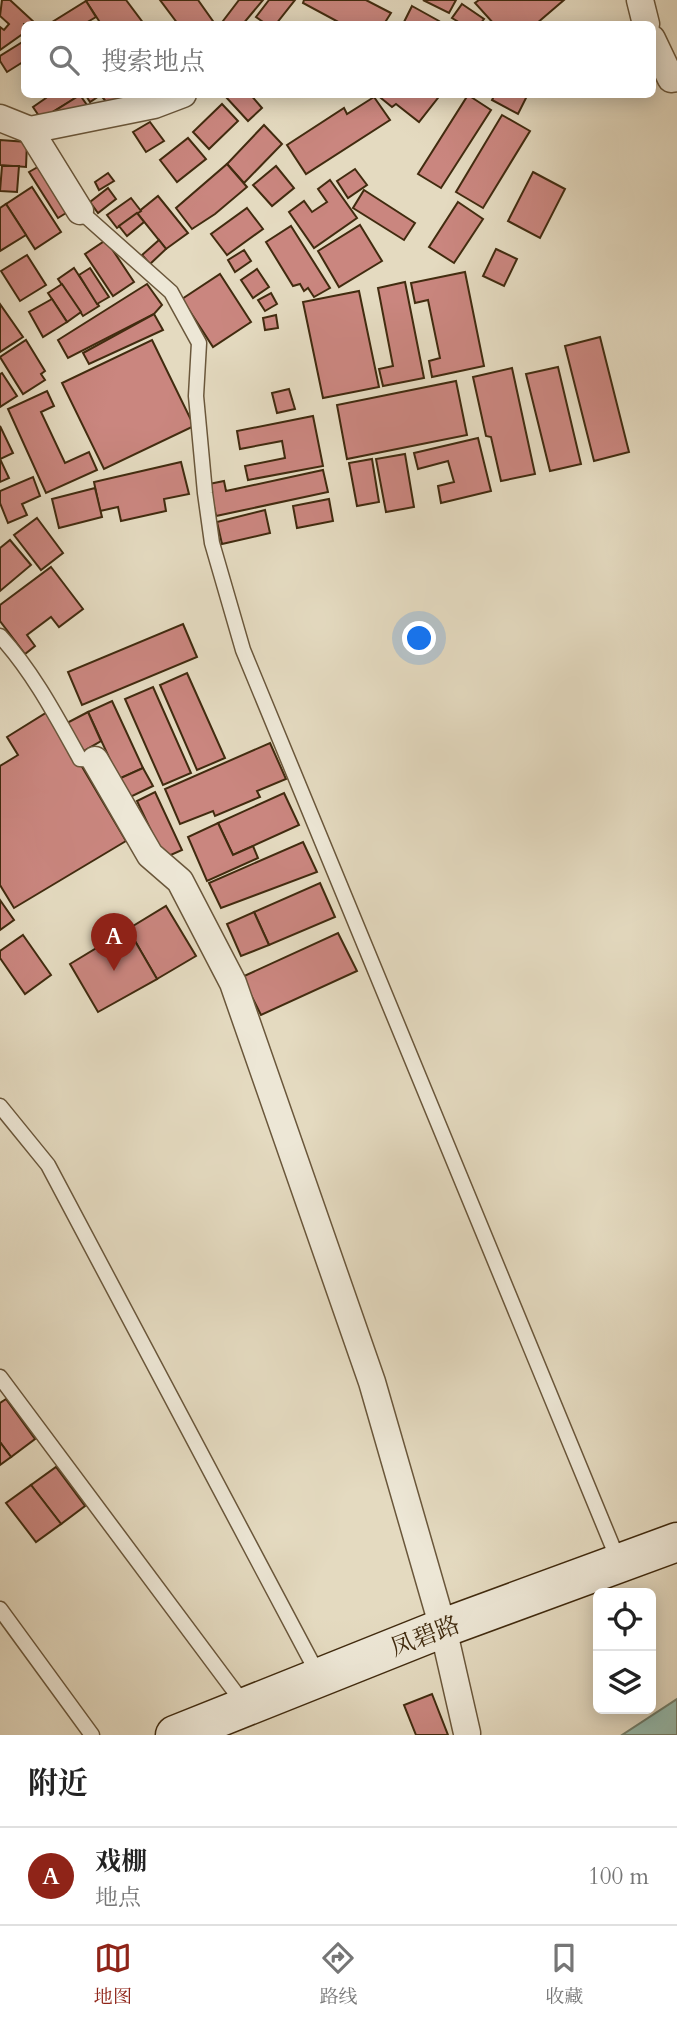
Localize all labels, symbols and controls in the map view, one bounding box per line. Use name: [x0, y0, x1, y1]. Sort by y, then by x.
search box: [21, 21, 656, 98]
icon: search: [45, 41, 83, 79]
text: 搜索地点: [101, 44, 205, 79]
your location: [402, 621, 436, 655]
pin: A: [91, 913, 137, 971]
map controls: [593, 1588, 656, 1714]
button: locate: [593, 1588, 656, 1651]
street label: 凤碧路: [386, 1608, 465, 1665]
button: layers: [593, 1651, 656, 1714]
text: 附近: [28, 1763, 88, 1804]
text: 戏棚: [95, 1844, 147, 1879]
text: A: [42, 1861, 60, 1892]
text: 100 m: [588, 1861, 649, 1892]
text: 地点: [95, 1882, 141, 1913]
tab: 地图: [94, 1939, 132, 2010]
tab: 路线: [319, 1939, 357, 2010]
tab: 收藏: [545, 1939, 583, 2010]

